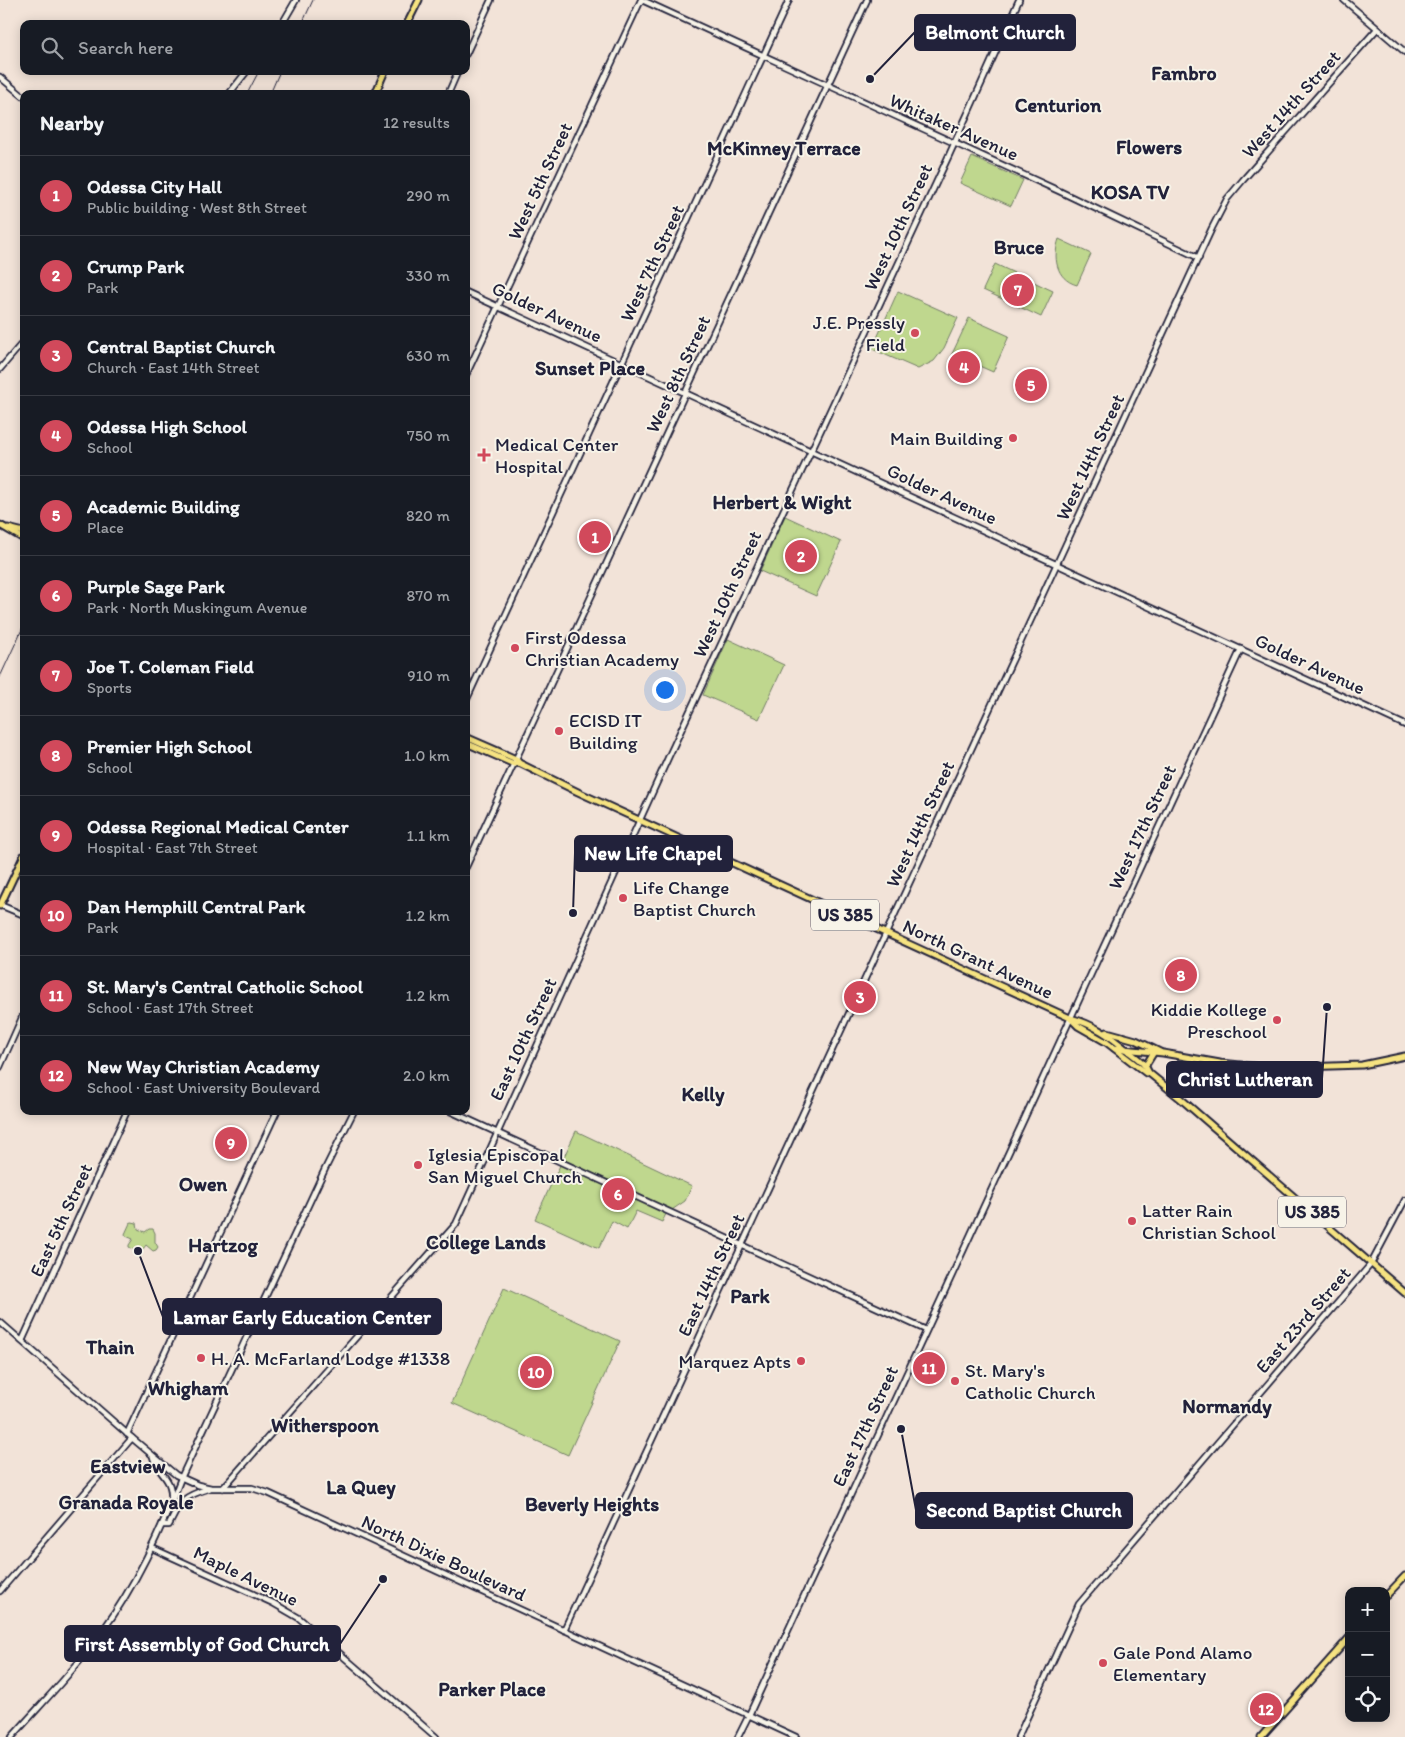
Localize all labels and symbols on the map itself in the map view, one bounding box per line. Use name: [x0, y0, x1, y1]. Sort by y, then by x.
callout: Belmont Church: [915, 15, 1075, 50]
text: Belmont Church: [925, 20, 1066, 44]
street label: West 14th Street: [1237, 45, 1345, 163]
district label: Fambro: [1151, 61, 1217, 85]
street label: Whitaker Avenue: [886, 88, 1022, 166]
district label: Centurion: [1015, 93, 1102, 117]
street label: West 5th Street: [503, 119, 577, 243]
district label: Flowers: [1116, 135, 1182, 159]
district label: McKinney Terrace: [707, 136, 861, 161]
street label: West 10th Street: [859, 160, 937, 294]
district label: KOSA TV: [1091, 180, 1169, 204]
street label: West 7th Street: [615, 201, 689, 325]
district label: Bruce: [994, 235, 1045, 259]
pin: 7: [1002, 271, 1034, 309]
street label: Golder Avenue: [488, 276, 606, 348]
place label: J.E. Pressly Field: [813, 311, 905, 356]
street label: West 8th Street: [641, 312, 715, 436]
marker: J.E. Pressly Field: [909, 327, 921, 339]
pin: 4: [948, 348, 980, 386]
district label: Sunset Place: [535, 356, 646, 380]
pin: 5: [1015, 366, 1047, 404]
street label: West 14th Street: [1051, 390, 1129, 524]
place label: Main Building: [890, 427, 1003, 450]
marker: Main Building: [1007, 432, 1019, 444]
place label: Medical Center Hospital: [495, 433, 619, 478]
marker: Medical Center Hospital: [477, 448, 491, 462]
street label: Golder Avenue: [883, 458, 1001, 530]
district label: Herbert & Wight: [712, 490, 852, 515]
pin: 1: [579, 518, 611, 556]
street label: West 10th Street: [688, 527, 766, 661]
pin: 2: [785, 537, 817, 575]
place label: First Odessa Christian Academy: [525, 626, 679, 671]
street label: Golder Avenue: [1251, 628, 1369, 700]
marker: First Odessa Christian Academy: [509, 642, 521, 654]
your location: [652, 677, 678, 703]
place label: ECISD IT Building: [569, 709, 642, 754]
marker: ECISD IT Building: [553, 725, 565, 737]
street label: West 14th Street: [881, 757, 959, 891]
street label: West 17th Street: [1103, 761, 1181, 893]
callout: New Life Chapel: [575, 836, 732, 871]
text: New Life Chapel: [584, 841, 722, 866]
place label: Life Change Baptist Church: [633, 876, 756, 921]
marker: Life Change Baptist Church: [617, 892, 629, 904]
road number: US 385: [811, 900, 879, 930]
street label: North Grant Avenue: [899, 914, 1057, 1004]
pin: 8: [1165, 956, 1197, 994]
street label: East 10th Street: [484, 974, 562, 1104]
pin: 3: [844, 978, 876, 1016]
place label: Kiddie Kollege Preschool: [1151, 998, 1268, 1043]
marker: Kiddie Kollege Preschool: [1271, 1014, 1283, 1026]
callout: Christ Lutheran: [1167, 1062, 1322, 1097]
text: Christ Lutheran: [1177, 1067, 1313, 1091]
district label: Kelly: [682, 1082, 725, 1107]
pin: 9: [215, 1124, 247, 1162]
place label: Iglesia Episcopal San Miguel Church: [428, 1143, 583, 1188]
marker: Iglesia Episcopal San Miguel Church: [412, 1159, 424, 1171]
street label: East 5th Street: [25, 1160, 97, 1280]
district label: Owen: [179, 1172, 227, 1196]
pin: 6: [602, 1175, 634, 1213]
road number: US 385: [1278, 1196, 1346, 1228]
place label: Latter Rain Christian School: [1142, 1199, 1276, 1244]
street label: East 14th Street: [673, 1210, 749, 1340]
marker: Latter Rain Christian School: [1126, 1215, 1138, 1227]
district label: College Lands: [426, 1230, 546, 1255]
district label: Hartzog: [188, 1233, 258, 1258]
street label: East 23rd Street: [1251, 1262, 1355, 1378]
district label: Park: [730, 1284, 770, 1308]
callout: Lamar Early Education Center: [163, 1299, 441, 1334]
text: Lamar Early Education Center: [173, 1305, 432, 1330]
district label: Thain: [85, 1335, 134, 1359]
place label: H. A. McFarland Lodge #1338: [211, 1347, 450, 1370]
pin: 11: [913, 1349, 945, 1387]
place label: Marquez Apts: [678, 1350, 791, 1373]
marker: H. A. McFarland Lodge #1338: [195, 1352, 207, 1364]
pin: 10: [520, 1353, 552, 1391]
marker: Marquez Apts: [795, 1355, 807, 1367]
place label: St. Mary's Catholic Church: [965, 1359, 1096, 1404]
street label: East 17th Street: [827, 1362, 903, 1490]
marker: St. Mary's Catholic Church: [949, 1375, 961, 1387]
district label: Whigham: [148, 1376, 228, 1401]
district label: Normandy: [1182, 1394, 1272, 1419]
district label: Witherspoon: [271, 1413, 380, 1438]
district label: Eastview: [90, 1454, 166, 1478]
district label: La Quey: [326, 1475, 396, 1500]
district label: Granada Royale: [58, 1490, 194, 1515]
district label: Beverly Heights: [525, 1492, 659, 1517]
callout: Second Baptist Church: [916, 1493, 1132, 1528]
text: Second Baptist Church: [926, 1498, 1122, 1523]
street label: North Dixie Boulevard: [358, 1510, 531, 1607]
street label: Maple Avenue: [190, 1541, 302, 1611]
callout: First Assembly of God Church: [65, 1626, 340, 1661]
text: First Assembly of God Church: [75, 1632, 330, 1657]
place label: Gale Pond Alamo Elementary: [1113, 1641, 1252, 1686]
marker: Gale Pond Alamo Elementary: [1097, 1657, 1109, 1669]
district label: Parker Place: [438, 1677, 546, 1701]
pin: 12: [1250, 1690, 1282, 1728]

